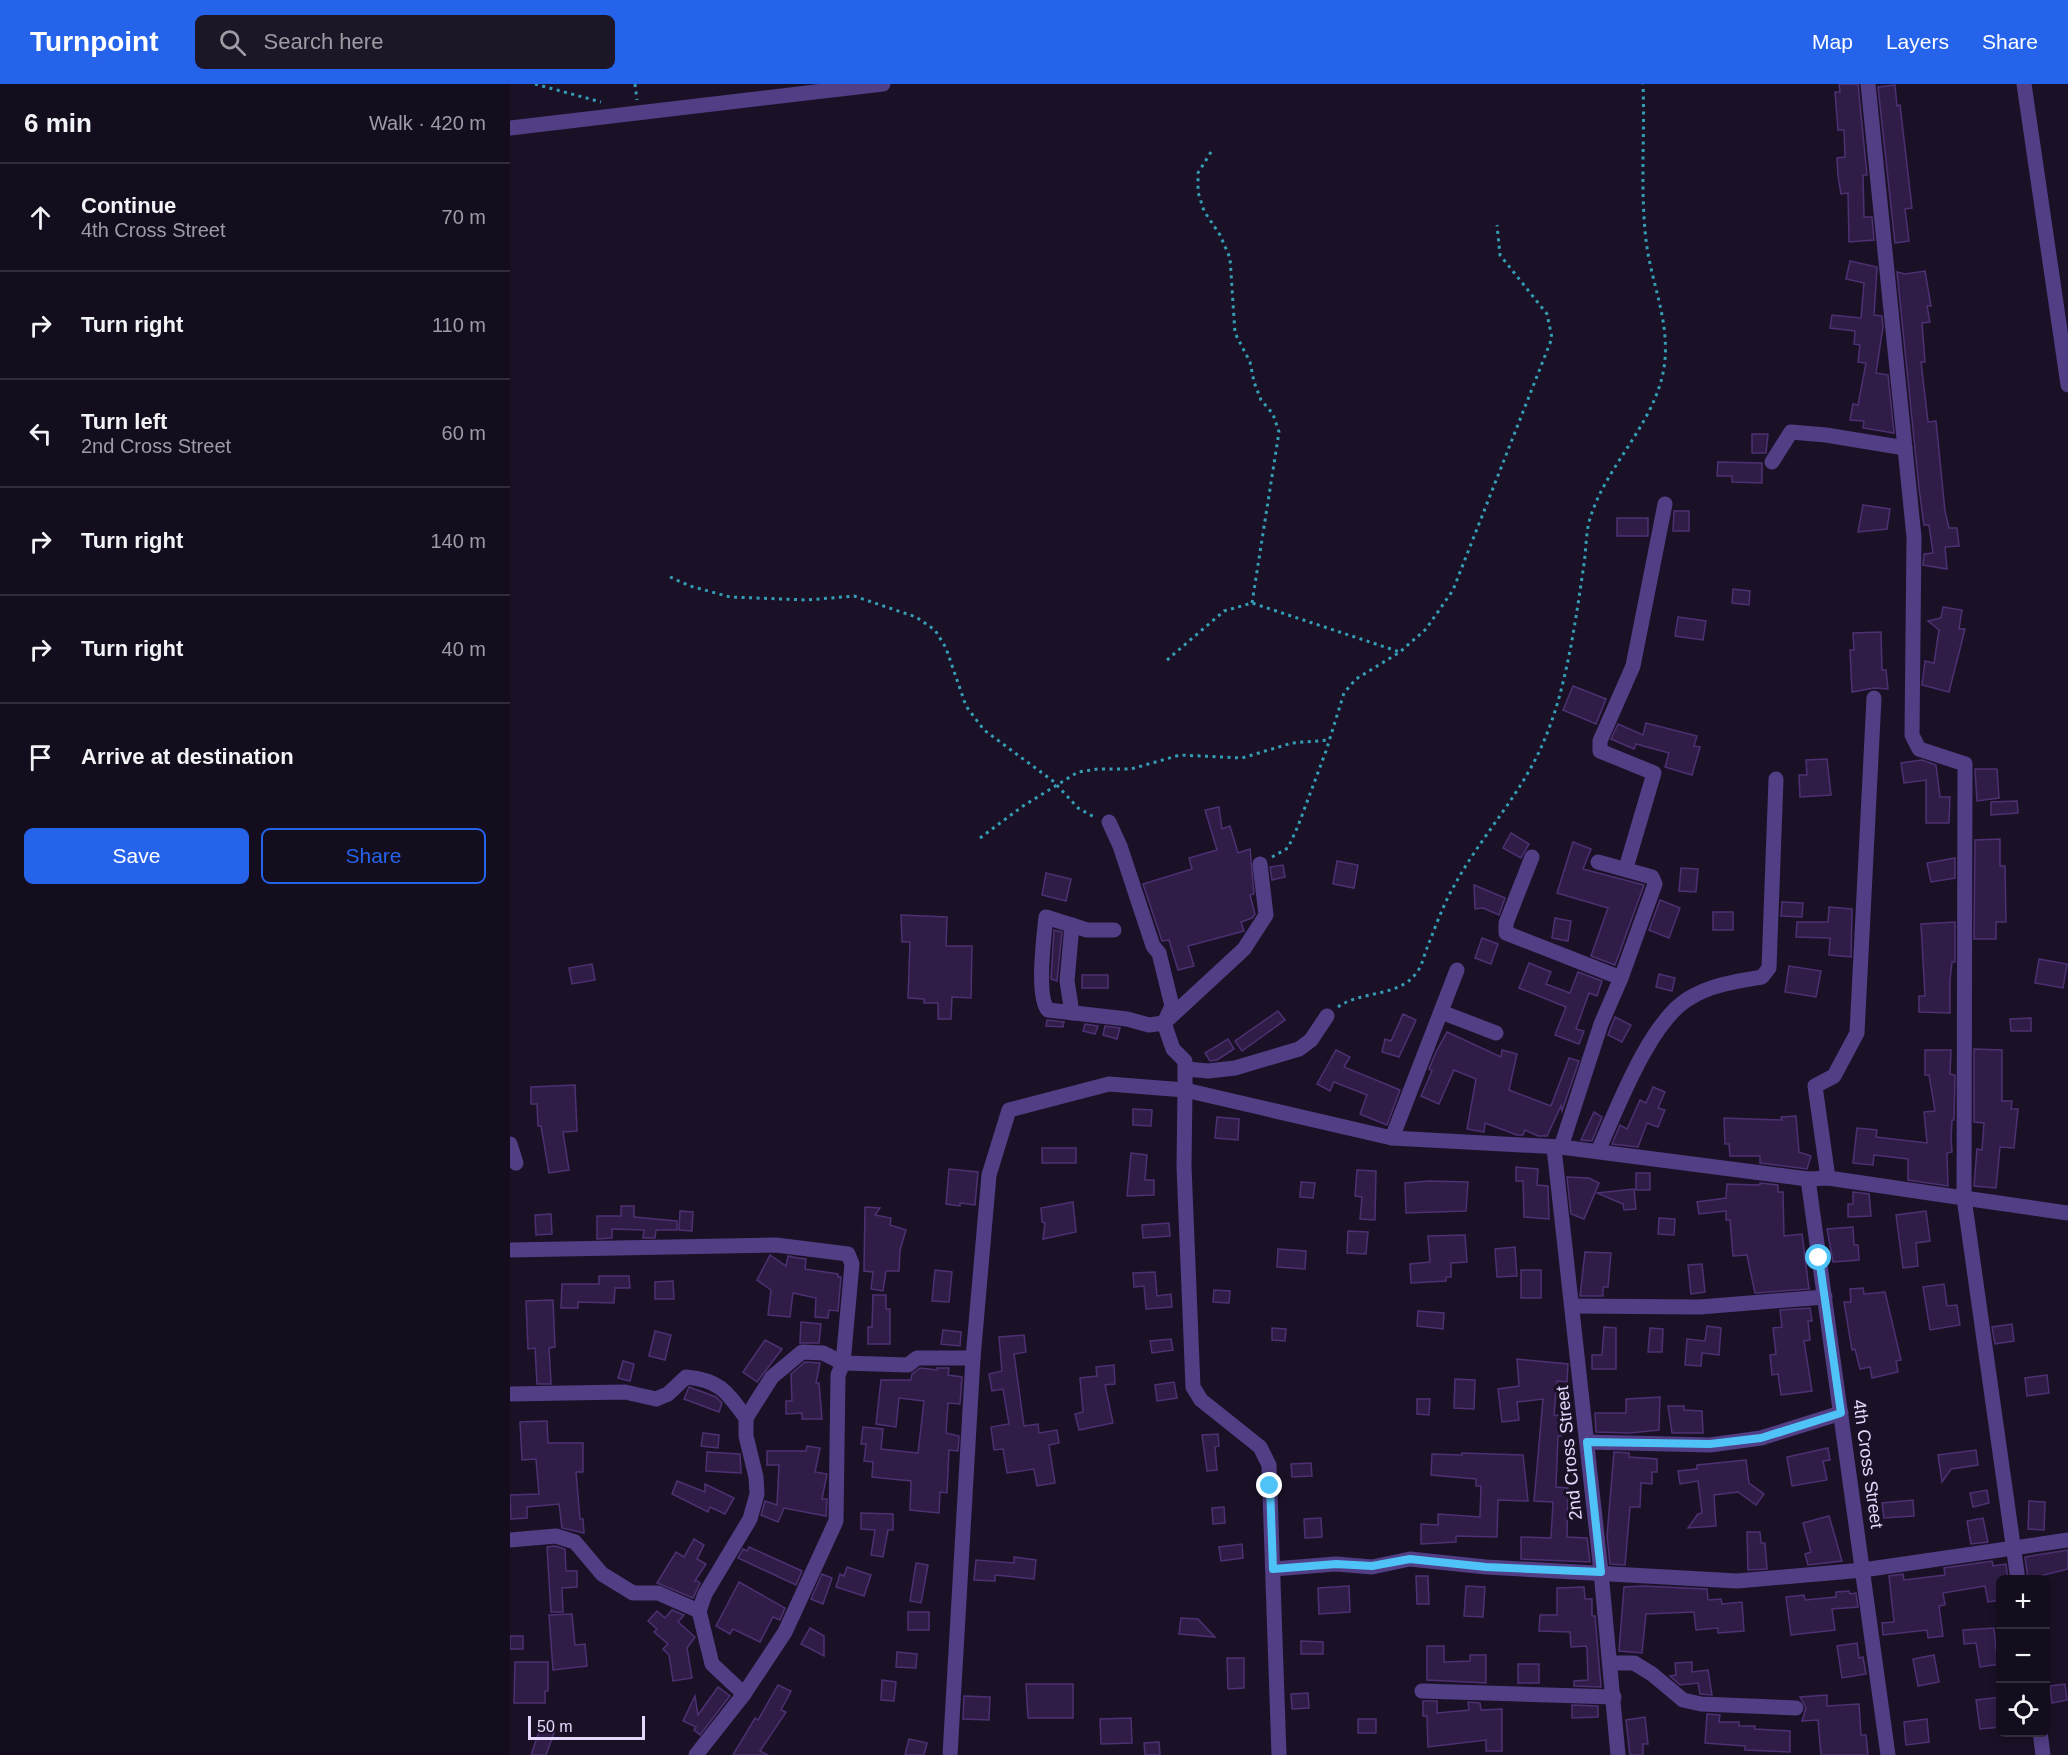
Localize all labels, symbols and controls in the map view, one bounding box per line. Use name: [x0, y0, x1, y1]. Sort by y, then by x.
search box: [195, 15, 615, 69]
text: Turnpoint: [30, 26, 159, 57]
icon: search: [216, 26, 249, 59]
text: Search here: [264, 29, 383, 54]
text: Map: [1812, 30, 1853, 53]
text: Layers: [1886, 30, 1949, 53]
text: Share: [1982, 30, 2038, 53]
text: 6 min: [24, 108, 92, 138]
text: Walk · 420 m: [369, 112, 486, 134]
text: Continue: [81, 193, 176, 218]
icon: ahead: [24, 201, 57, 234]
text: 70 m: [442, 206, 486, 228]
text: 4th Cross Street: [81, 219, 226, 241]
icon: right: [24, 309, 57, 342]
text: Turn right: [81, 312, 183, 337]
text: 110 m: [432, 314, 486, 336]
text: Turn left: [81, 409, 167, 434]
icon: left: [24, 417, 57, 450]
text: 60 m: [442, 422, 486, 444]
text: 2nd Cross Street: [81, 435, 231, 457]
icon: right: [24, 525, 57, 558]
text: Turn right: [81, 528, 183, 553]
text: 140 m: [430, 530, 486, 552]
icon: right: [24, 633, 57, 666]
text: Turn right: [81, 636, 183, 661]
text: 40 m: [442, 638, 486, 660]
icon: arrive: [24, 741, 57, 774]
text: Arrive at destination: [81, 744, 294, 769]
button: Save: [24, 828, 249, 884]
button: Share: [261, 828, 486, 884]
route start: [1805, 1244, 1831, 1270]
street label: 2nd Cross Street: [1552, 1385, 1586, 1521]
street label: 4th Cross Street: [1849, 1398, 1887, 1530]
route end: [1256, 1472, 1282, 1498]
map controls: [1996, 1575, 2050, 1737]
button: +: [1996, 1575, 2050, 1629]
button: −: [1996, 1629, 2050, 1683]
button: locate: [1996, 1683, 2050, 1737]
scale bar: [528, 1713, 645, 1740]
text: 50 m: [537, 1718, 573, 1735]

